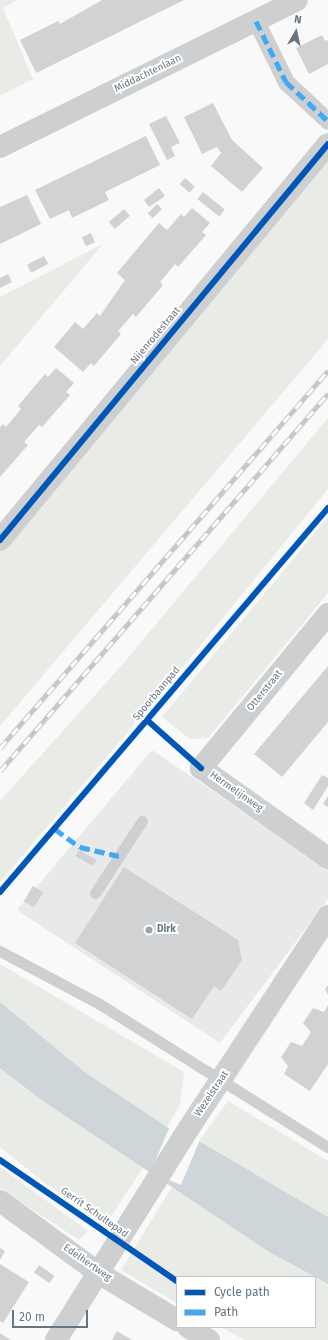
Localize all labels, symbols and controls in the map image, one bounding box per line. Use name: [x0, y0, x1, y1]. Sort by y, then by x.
north arrow: [276, 12, 316, 52]
text: N: [293, 13, 303, 27]
street label: Middachtenlaan: [113, 53, 183, 95]
street label: Nijenrodestraat: [129, 305, 183, 367]
street label: Spoorbaanpad: [131, 665, 183, 723]
street label: Otterstraat: [245, 668, 285, 714]
street label: Hermelijnweg: [207, 769, 265, 815]
place label: Dirk: [157, 924, 176, 936]
marker: Dirk: [144, 925, 154, 935]
street label: Wezelstraat: [192, 1069, 232, 1119]
street label: Gerrit Schultepad: [58, 1185, 130, 1241]
street label: Edelhertweg: [61, 1242, 113, 1284]
legend: [176, 1276, 316, 1328]
text: Cycle path: [214, 1285, 270, 1299]
scale bar: [14, 1302, 90, 1328]
text: Path: [214, 1305, 238, 1319]
text: 20 m: [19, 1310, 45, 1324]

